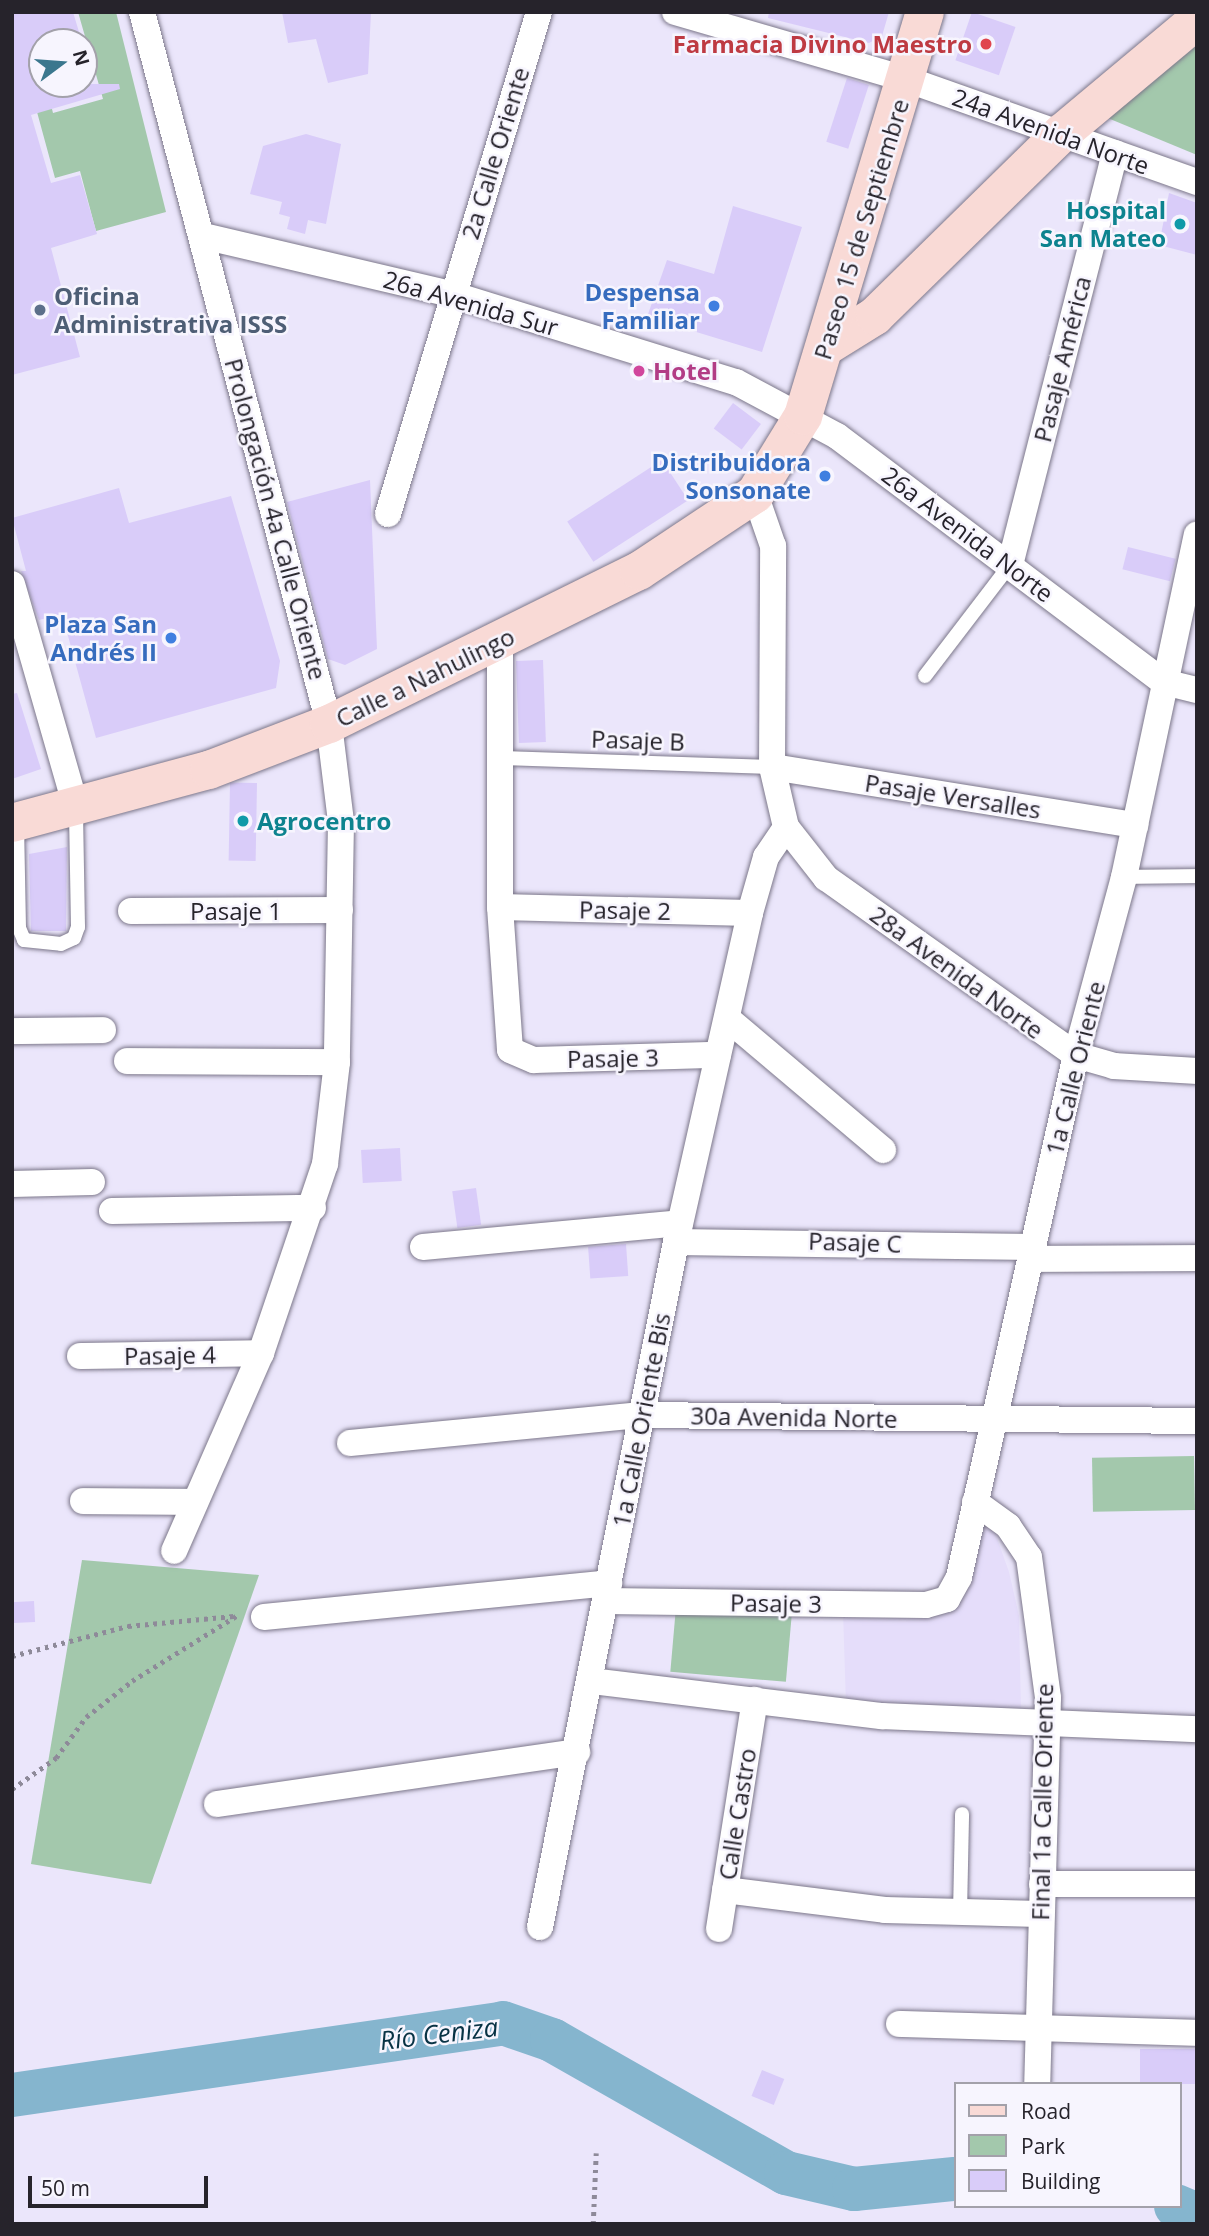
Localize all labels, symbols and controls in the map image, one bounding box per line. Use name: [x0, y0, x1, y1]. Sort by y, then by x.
north arrow: [28, 28, 98, 98]
place label: Farmacia Divino Maestro: [673, 30, 972, 58]
marker: Farmacia Divino Maestro: [978, 36, 994, 52]
text: N: [67, 47, 96, 69]
street label: 2a Calle Oriente: [455, 64, 535, 242]
street label: 24a Avenida Norte: [949, 82, 1153, 180]
street label: Paseo 15 de Septiembre: [808, 95, 914, 363]
place label: Hospital San Mateo: [1040, 196, 1166, 252]
marker: Hospital San Mateo: [1172, 216, 1188, 232]
street label: 26a Avenida Sur: [380, 264, 562, 342]
street label: Pasaje América: [1027, 273, 1097, 445]
place label: Despensa Familiar: [585, 278, 700, 334]
place label: Oficina Administrativa ISSS: [54, 282, 287, 338]
marker: Despensa Familiar: [706, 298, 722, 314]
marker: Oficina Administrativa ISSS: [32, 302, 48, 318]
street label: Prolongación 4a Calle Oriente: [219, 355, 333, 683]
place label: Hotel: [653, 357, 718, 385]
marker: Hotel: [631, 363, 647, 379]
place label: Distribuidora Sonsonate: [652, 448, 811, 504]
street label: 26a Avenida Norte: [877, 460, 1059, 608]
marker: Distribuidora Sonsonate: [817, 468, 833, 484]
place label: Plaza San Andrés II: [44, 610, 157, 666]
street label: Calle a Nahulingo: [331, 621, 519, 733]
marker: Plaza San Andrés II: [163, 630, 179, 646]
street label: Pasaje B: [591, 724, 685, 756]
street label: Pasaje Versalles: [863, 768, 1043, 824]
place label: Agrocentro: [257, 807, 391, 835]
marker: Agrocentro: [235, 813, 251, 829]
street label: Pasaje 2: [579, 895, 671, 925]
street label: Pasaje 1: [190, 897, 282, 925]
street label: 28a Avenida Norte: [865, 900, 1049, 1044]
street label: 1a Calle Oriente: [1039, 978, 1111, 1158]
street label: Pasaje 3: [567, 1043, 659, 1073]
street label: Pasaje C: [808, 1226, 902, 1258]
street label: 1a Calle Oriente Bis: [606, 1310, 676, 1530]
street label: Pasaje 4: [124, 1340, 216, 1370]
street label: 30a Avenida Norte: [690, 1401, 898, 1433]
street label: Pasaje 3: [730, 1588, 822, 1618]
street label: Final 1a Calle Oriente: [1026, 1683, 1058, 1921]
street label: Calle Castro: [712, 1746, 762, 1882]
water label: Río Ceniza: [378, 2011, 500, 2057]
legend: [954, 2082, 1181, 2208]
text: Road: [1021, 2097, 1071, 2125]
text: Park: [1021, 2132, 1065, 2160]
scale bar: [32, 2162, 212, 2206]
text: Building: [1021, 2167, 1100, 2195]
text: 50 m: [41, 2174, 90, 2202]

